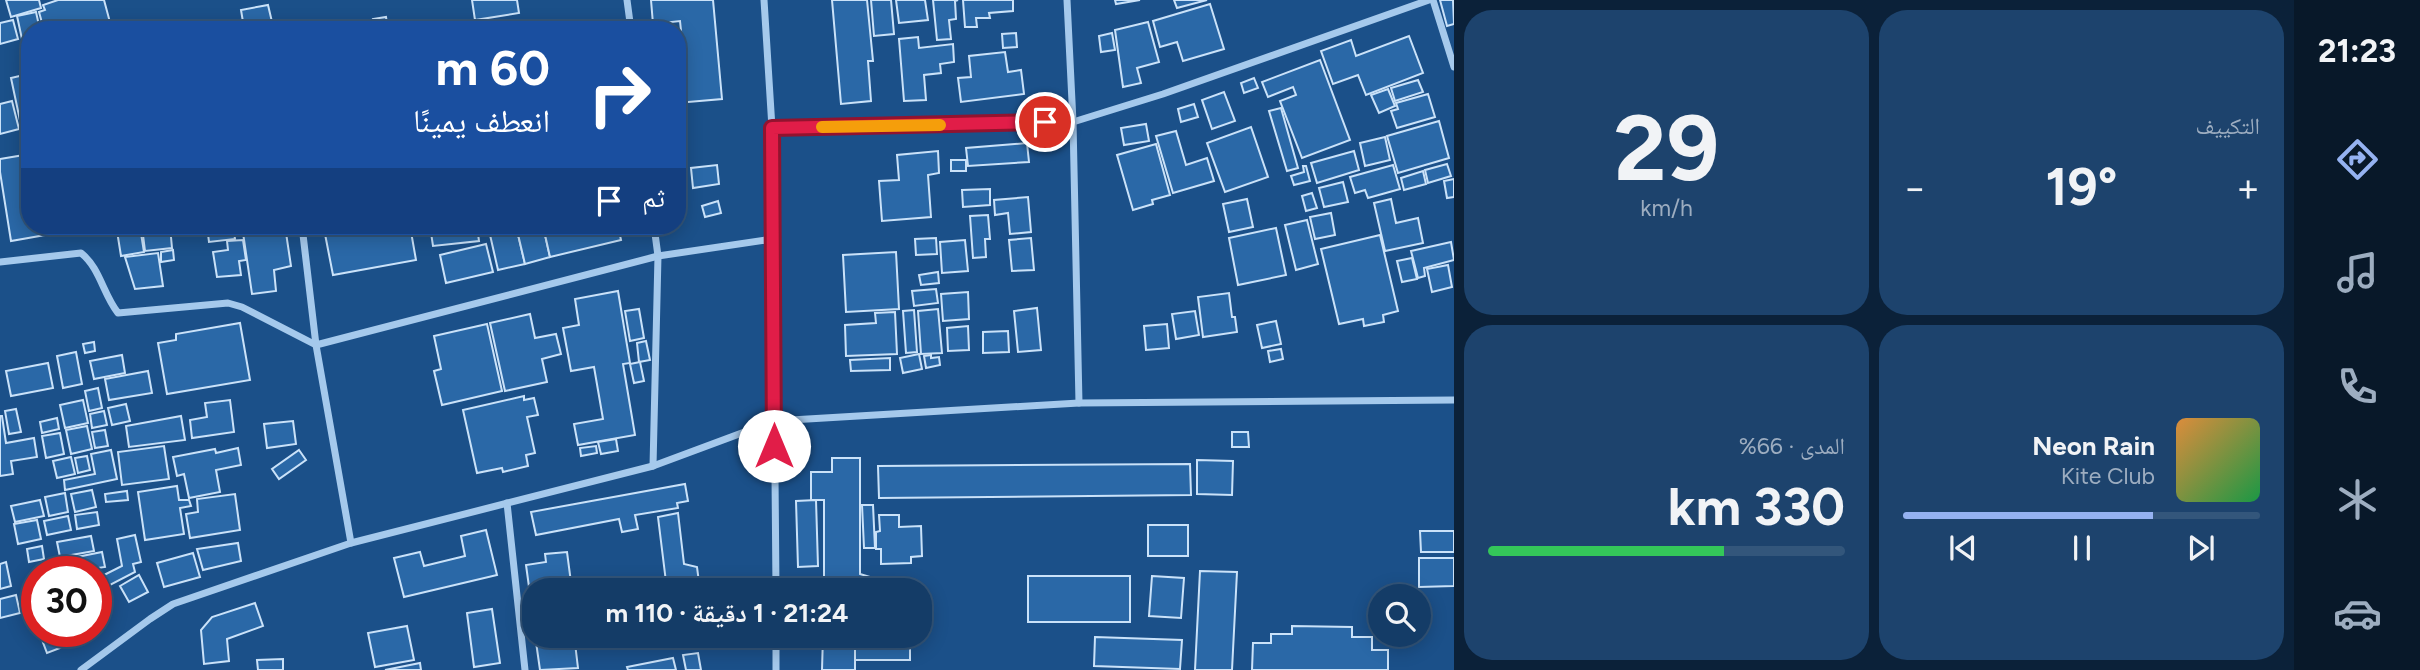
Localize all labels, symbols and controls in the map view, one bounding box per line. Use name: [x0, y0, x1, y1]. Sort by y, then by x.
text: 21:23: [2318, 32, 2396, 70]
text: 60 m: [435, 38, 550, 97]
icon: right: [574, 49, 665, 140]
pin: [1015, 92, 1075, 152]
text: 29: [1614, 94, 1719, 203]
text: انعطف يمينًا: [413, 102, 550, 140]
icon: arrive: [1026, 103, 1064, 141]
text: التكييف: [2195, 112, 2260, 140]
icon: directions: [2333, 135, 2382, 184]
text: 19°: [2046, 156, 2117, 218]
text: −: [1903, 165, 1927, 211]
text: +: [2236, 165, 2260, 211]
icon: arrive: [590, 182, 628, 220]
text: ثم: [642, 182, 665, 214]
text: km/h: [1640, 194, 1693, 222]
icon: music: [2333, 248, 2382, 297]
icon: phone: [2333, 362, 2382, 411]
position arrow: [737, 409, 811, 483]
text: Neon Rain: [2032, 430, 2155, 462]
text: المدى · 66%: [1739, 432, 1845, 460]
text: Kite Club: [2061, 462, 2155, 490]
icon: climate: [2333, 475, 2382, 524]
text: 330 km: [1668, 476, 1845, 538]
icon: previous: [1944, 529, 1982, 567]
icon: pause: [2063, 529, 2101, 567]
icon: next: [2182, 529, 2220, 567]
speed limit sign: 30: [21, 556, 112, 647]
map controls: [1368, 584, 1431, 647]
button: search: [1368, 584, 1431, 647]
icon: car: [2333, 589, 2382, 638]
text: 21:24 · 1 دقيقة · 110 m: [605, 597, 849, 629]

